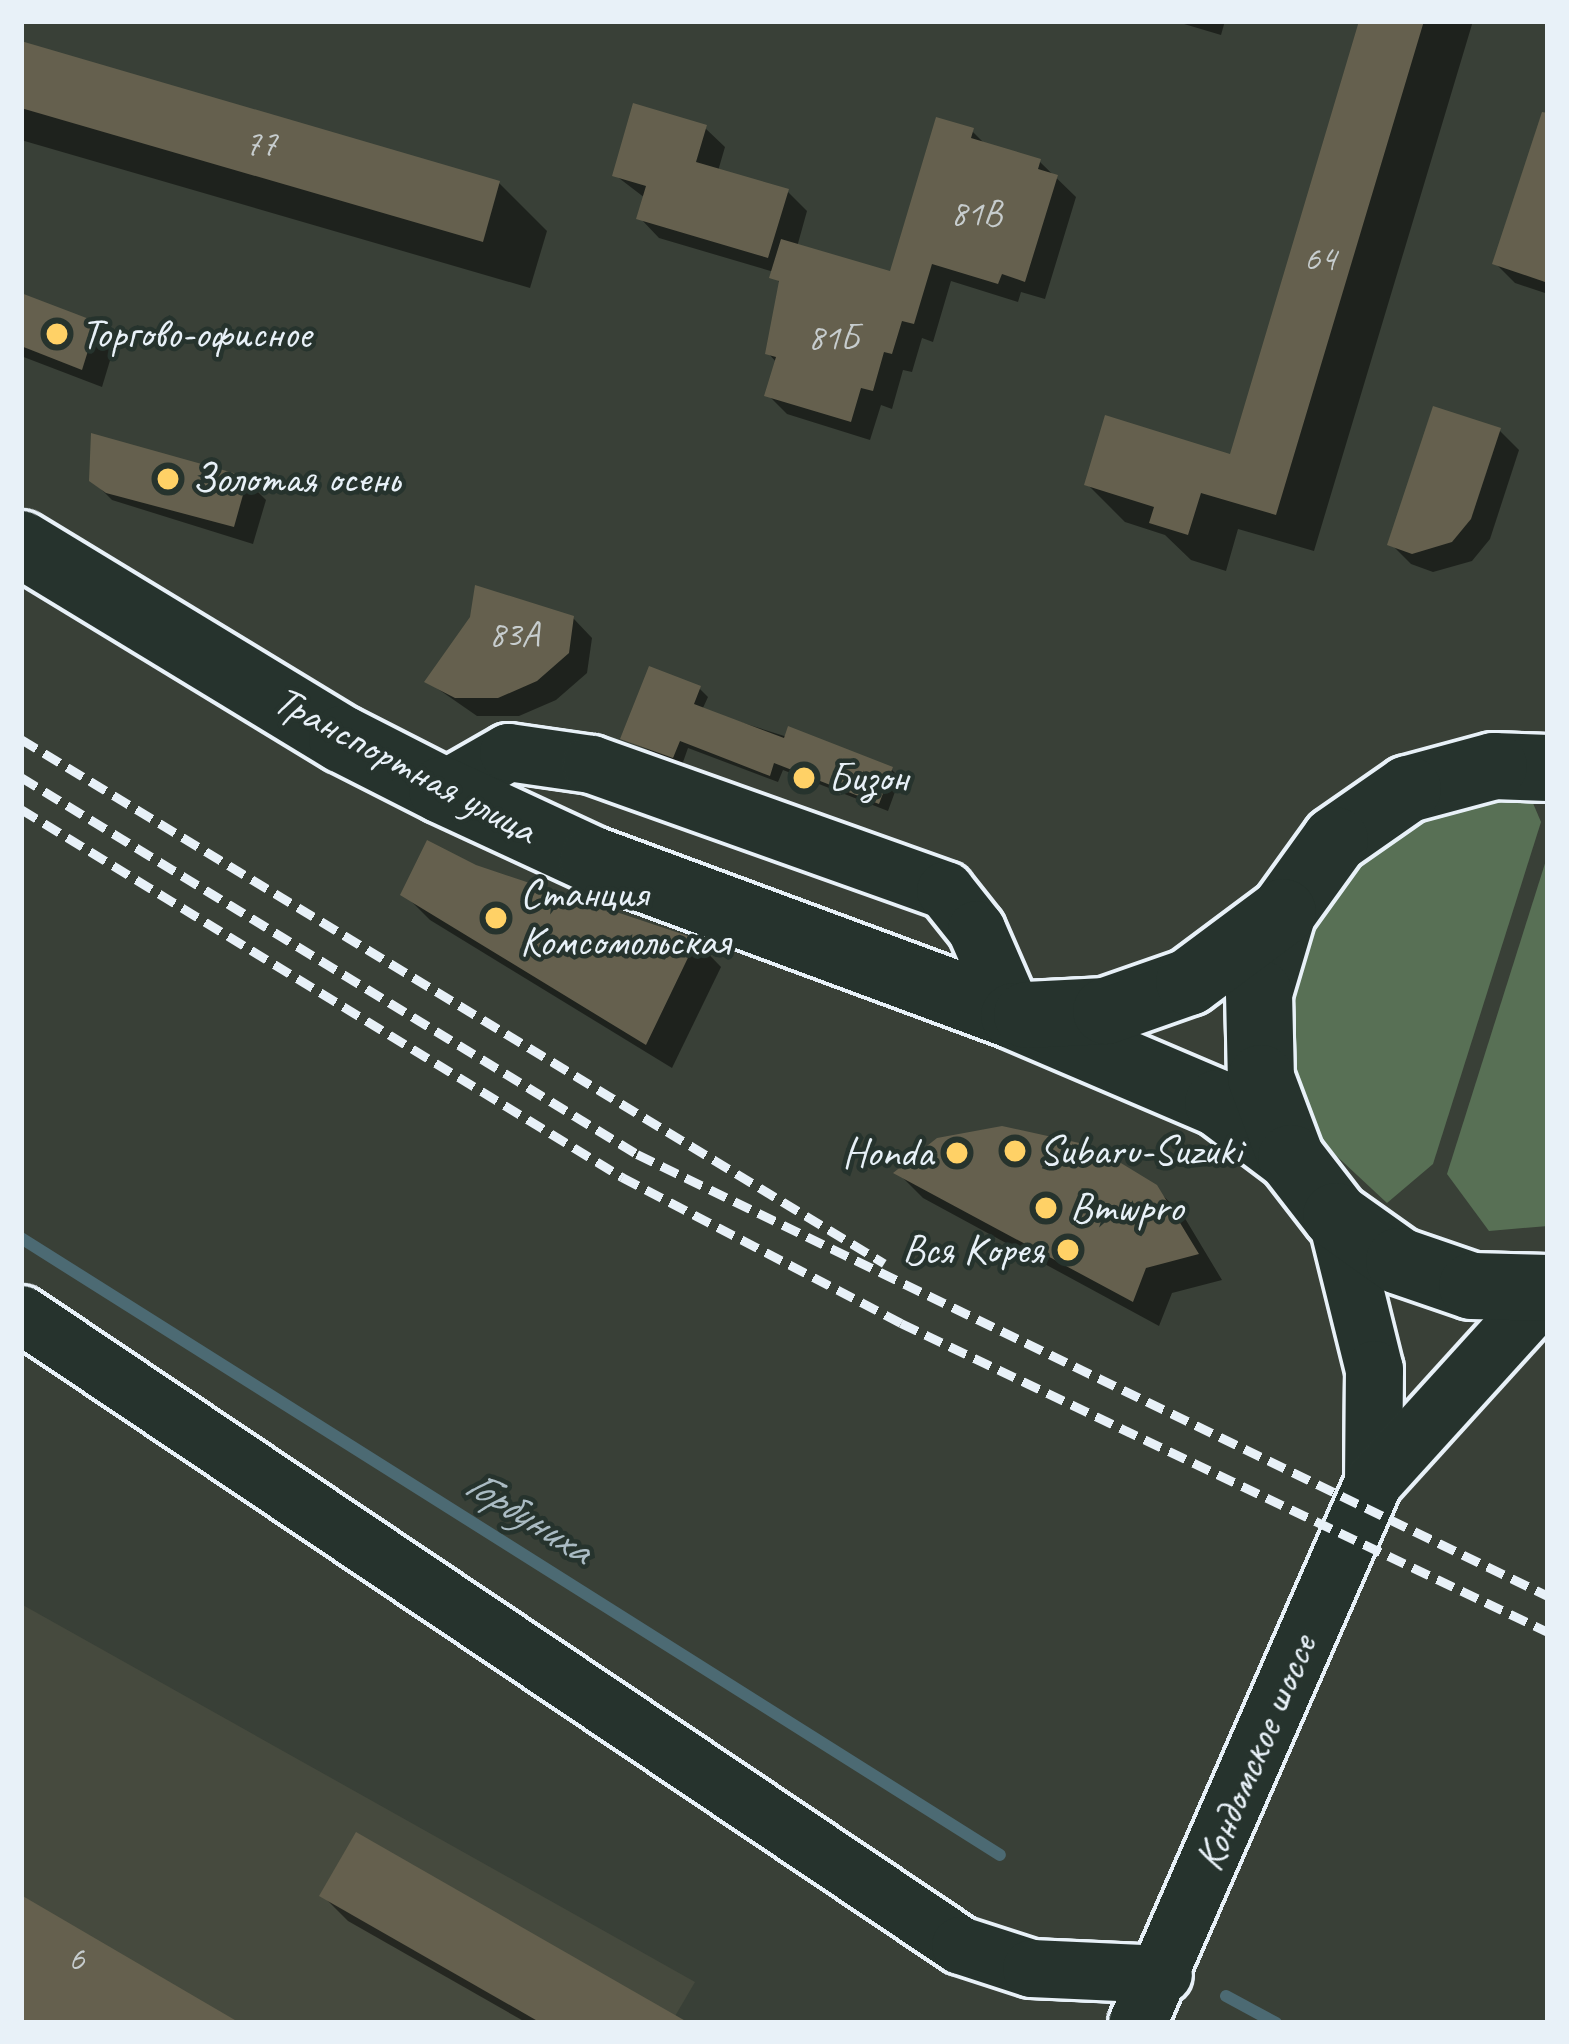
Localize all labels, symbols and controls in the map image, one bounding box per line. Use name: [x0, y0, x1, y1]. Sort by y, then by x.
house number: 77: [245, 122, 277, 166]
house number: 81В: [951, 192, 1001, 236]
house number: 64: [1304, 237, 1336, 281]
place label: Торгово-офисное: [81, 309, 311, 359]
house number: 81Б: [808, 316, 858, 360]
marker: Торгово-офисное: [44, 321, 70, 347]
place label: Золотая осень: [192, 454, 400, 504]
marker: Золотая осень: [155, 466, 181, 492]
house number: 83А: [489, 613, 539, 657]
street label: Транспортная улица: [263, 674, 547, 856]
place label: Бизон: [828, 753, 908, 803]
marker: Бизон: [791, 765, 817, 791]
place label: Станция Комсомольская: [520, 869, 730, 968]
marker: Станция Комсомольская: [483, 905, 509, 931]
place label: Subaru-Suzuki: [1039, 1126, 1241, 1176]
place label: Honda: [842, 1128, 933, 1178]
marker: Subaru-Suzuki: [1002, 1138, 1028, 1164]
marker: Honda: [944, 1140, 970, 1166]
place label: Bmwpro: [1070, 1183, 1183, 1233]
marker: Bmwpro: [1033, 1195, 1059, 1221]
place label: Вся Корея: [905, 1225, 1044, 1275]
marker: Вся Корея: [1055, 1237, 1081, 1263]
water label: Горбуниха: [456, 1456, 602, 1576]
street label: Кондомское шоссе: [1183, 1626, 1329, 1880]
house number: 6: [68, 1937, 84, 1981]

